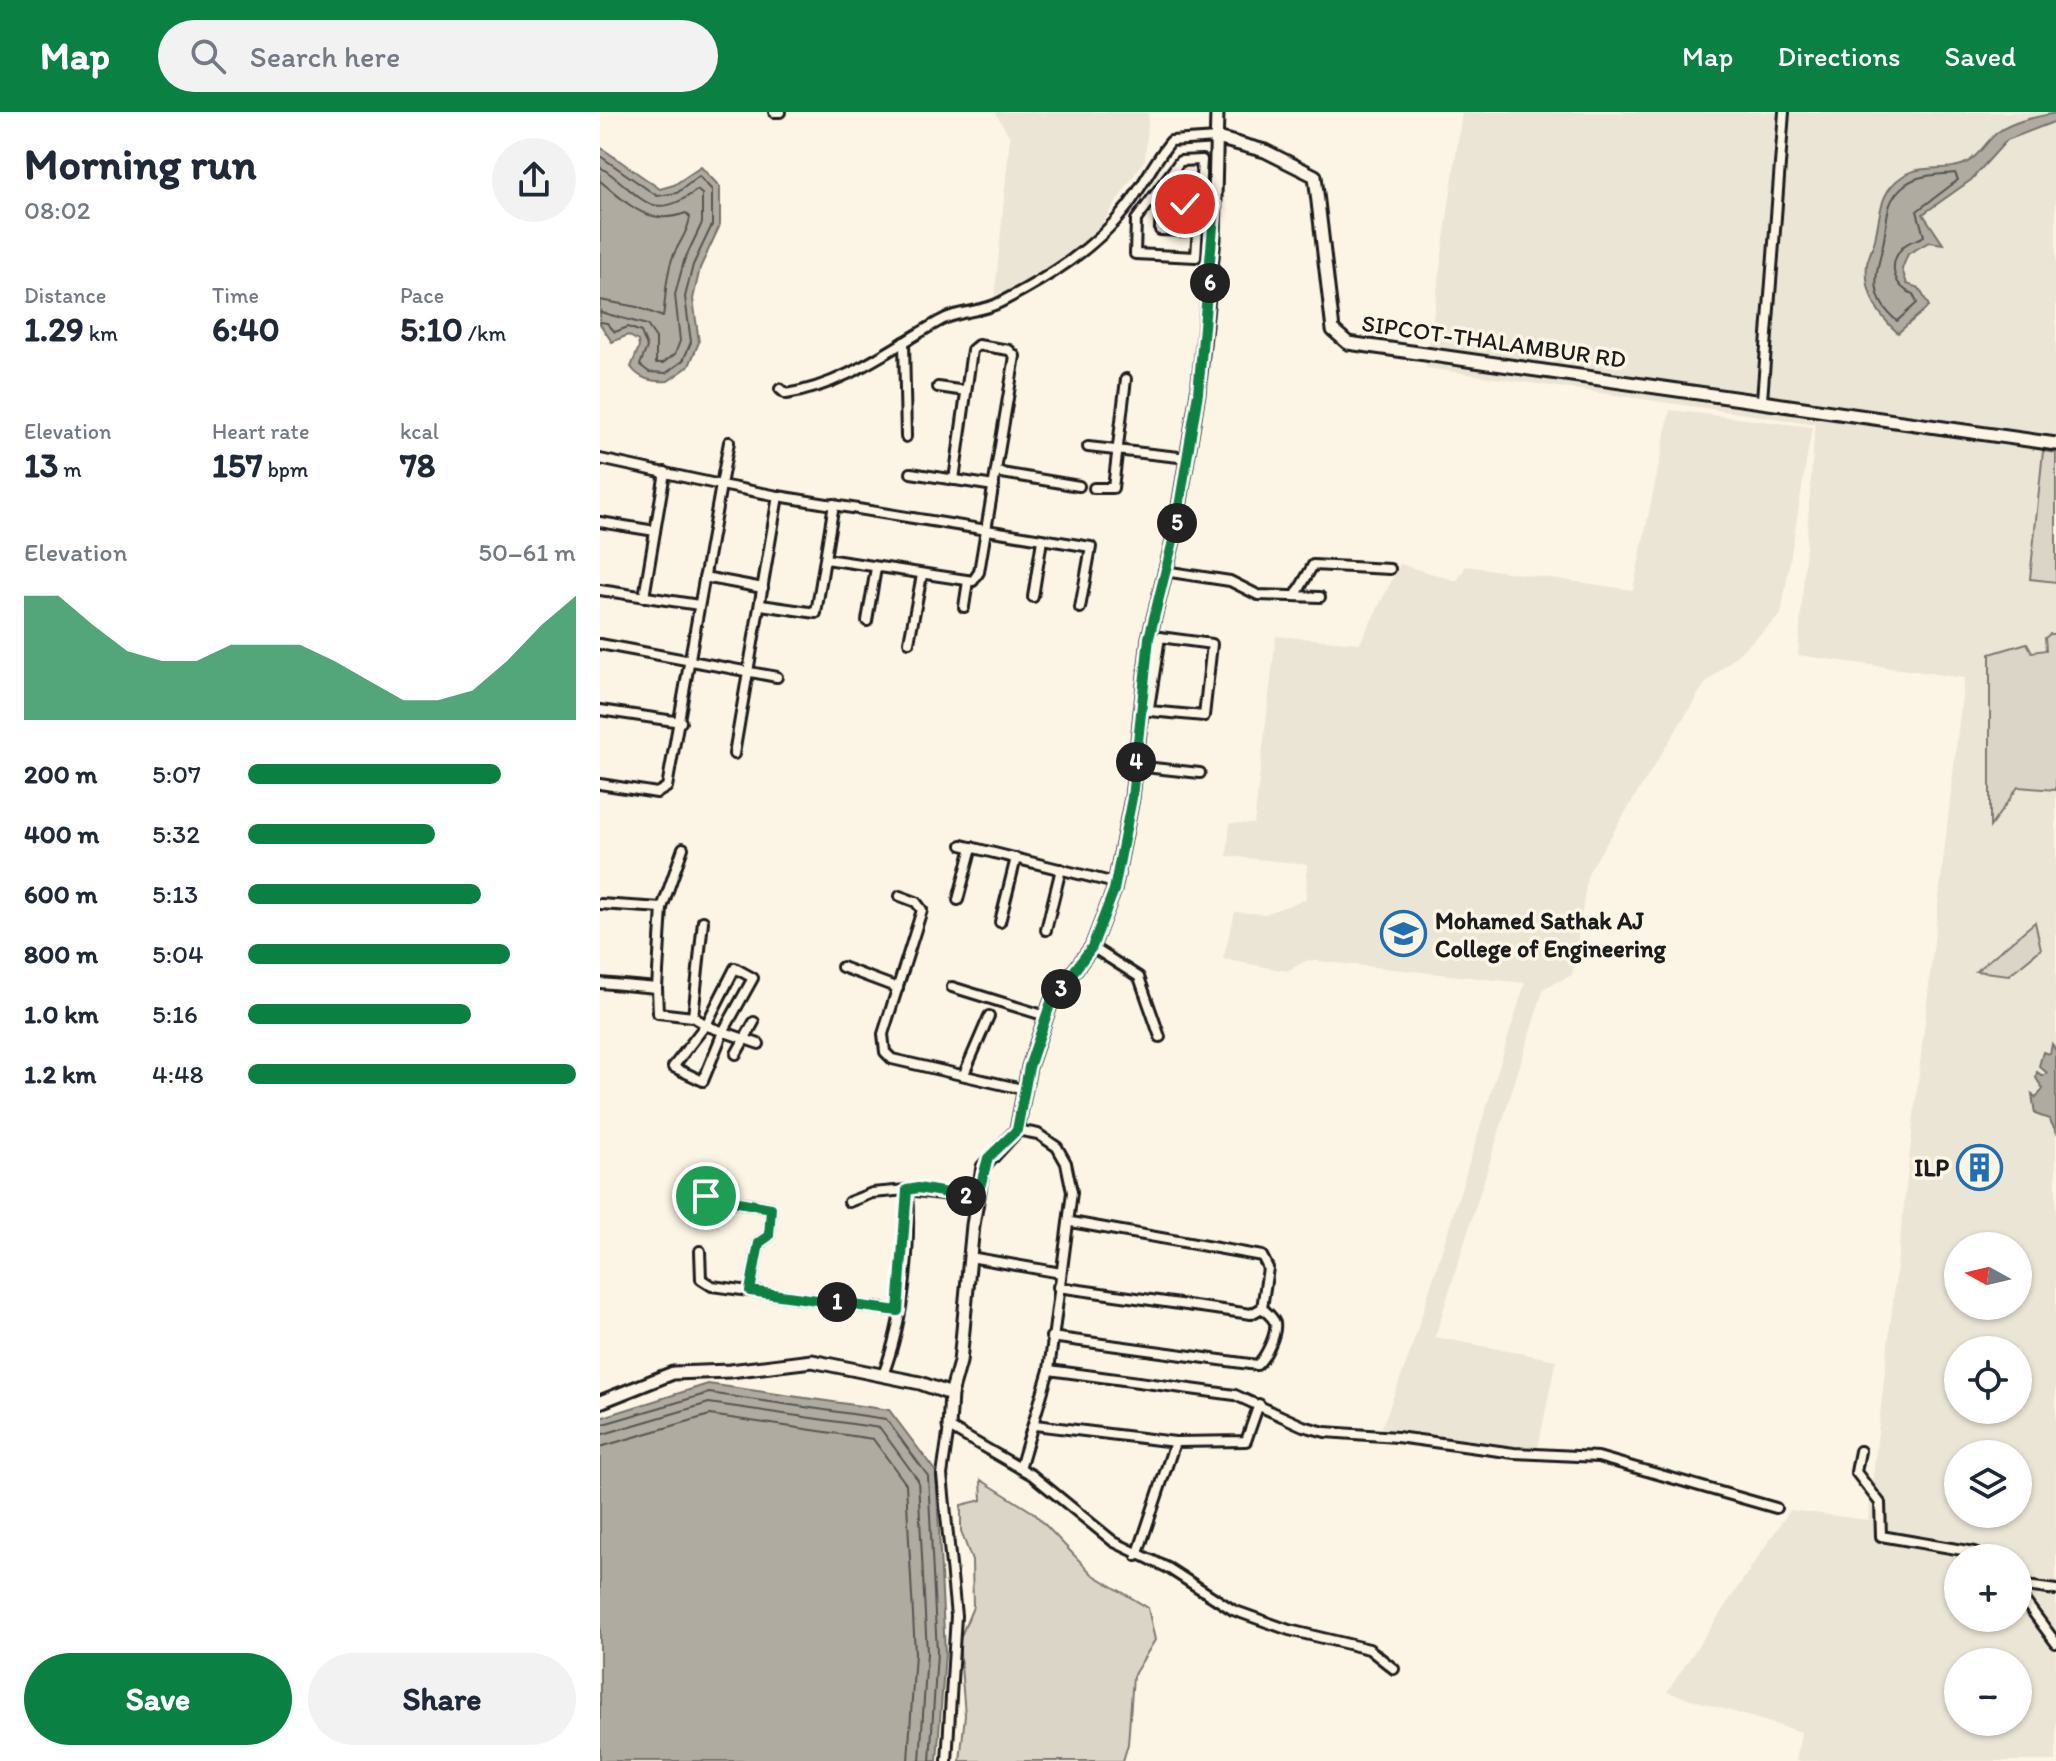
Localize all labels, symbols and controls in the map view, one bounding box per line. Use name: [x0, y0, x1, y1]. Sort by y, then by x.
search box: [158, 20, 718, 92]
text: Map: [40, 33, 110, 79]
icon: search: [186, 34, 230, 78]
text: Search here: [250, 38, 400, 75]
text: Map: [1682, 39, 1733, 73]
text: Directions: [1777, 39, 1901, 73]
text: Saved: [1945, 39, 2016, 73]
text: Morning run: [24, 137, 257, 190]
button: share: [492, 138, 576, 222]
pin: [1151, 170, 1219, 238]
icon: check: [1163, 182, 1207, 226]
text: 08:02: [24, 194, 90, 226]
pin: 6: [1190, 263, 1230, 303]
text: 6: [1204, 269, 1216, 296]
text: Distance: [24, 282, 106, 309]
text: Time: [212, 282, 259, 309]
text: Pace: [400, 282, 444, 309]
street label: SIPCOT-THALAMBUR RD: [1360, 308, 1628, 374]
text: 1.29: [24, 309, 84, 350]
text: 6:40: [212, 309, 280, 350]
text: 5:10: [400, 309, 463, 350]
text: km: [84, 320, 118, 347]
text: /km: [463, 320, 506, 347]
text: Elevation: [24, 418, 111, 445]
text: Heart rate: [212, 418, 309, 445]
text: kcal: [400, 418, 439, 445]
text: 13: [24, 445, 58, 486]
text: 157: [212, 445, 263, 486]
text: 78: [400, 445, 436, 486]
text: m: [58, 456, 82, 483]
text: bpm: [263, 456, 308, 483]
pin: 5: [1157, 503, 1197, 543]
text: 5: [1171, 509, 1183, 536]
text: Elevation: [24, 536, 127, 568]
text: 50–61 m: [478, 536, 576, 568]
pin: 4: [1116, 742, 1156, 782]
text: 4: [1129, 748, 1143, 775]
text: 200 m: [24, 758, 97, 790]
text: 5:07: [152, 758, 201, 790]
text: 400 m: [24, 818, 99, 850]
text: 5:32: [152, 818, 200, 850]
text: 600 m: [24, 878, 98, 910]
text: 5:13: [152, 878, 198, 910]
place label: Mohamed Sathak AJ College of Engineering: [1435, 906, 1667, 964]
school or university icon: Mohamed Sathak AJ College of Engineering: [1380, 910, 1428, 958]
text: 800 m: [24, 938, 98, 970]
text: 5:04: [152, 938, 204, 970]
pin: 3: [1041, 969, 1081, 1009]
text: 3: [1055, 975, 1067, 1002]
text: 1.0 km: [24, 998, 99, 1030]
text: 5:16: [152, 998, 198, 1030]
text: 1.2 km: [24, 1058, 96, 1090]
text: 4:48: [152, 1058, 204, 1090]
building icon: ILP: [1956, 1143, 2004, 1191]
place label: ILP: [1914, 1153, 1949, 1182]
pin: [672, 1162, 740, 1230]
icon: arrive: [684, 1174, 728, 1218]
pin: 2: [946, 1176, 986, 1216]
text: 2: [960, 1182, 972, 1209]
north arrow: [1944, 1232, 2032, 1320]
map controls: [1944, 1232, 2032, 1736]
pin: 1: [817, 1282, 857, 1322]
text: 1: [832, 1288, 842, 1315]
button: locate: [1944, 1336, 2032, 1424]
button: layers: [1944, 1440, 2032, 1528]
button: +: [1944, 1544, 2032, 1632]
button: −: [1944, 1648, 2032, 1736]
button: Save: [24, 1653, 292, 1745]
button: Share: [308, 1653, 576, 1745]

